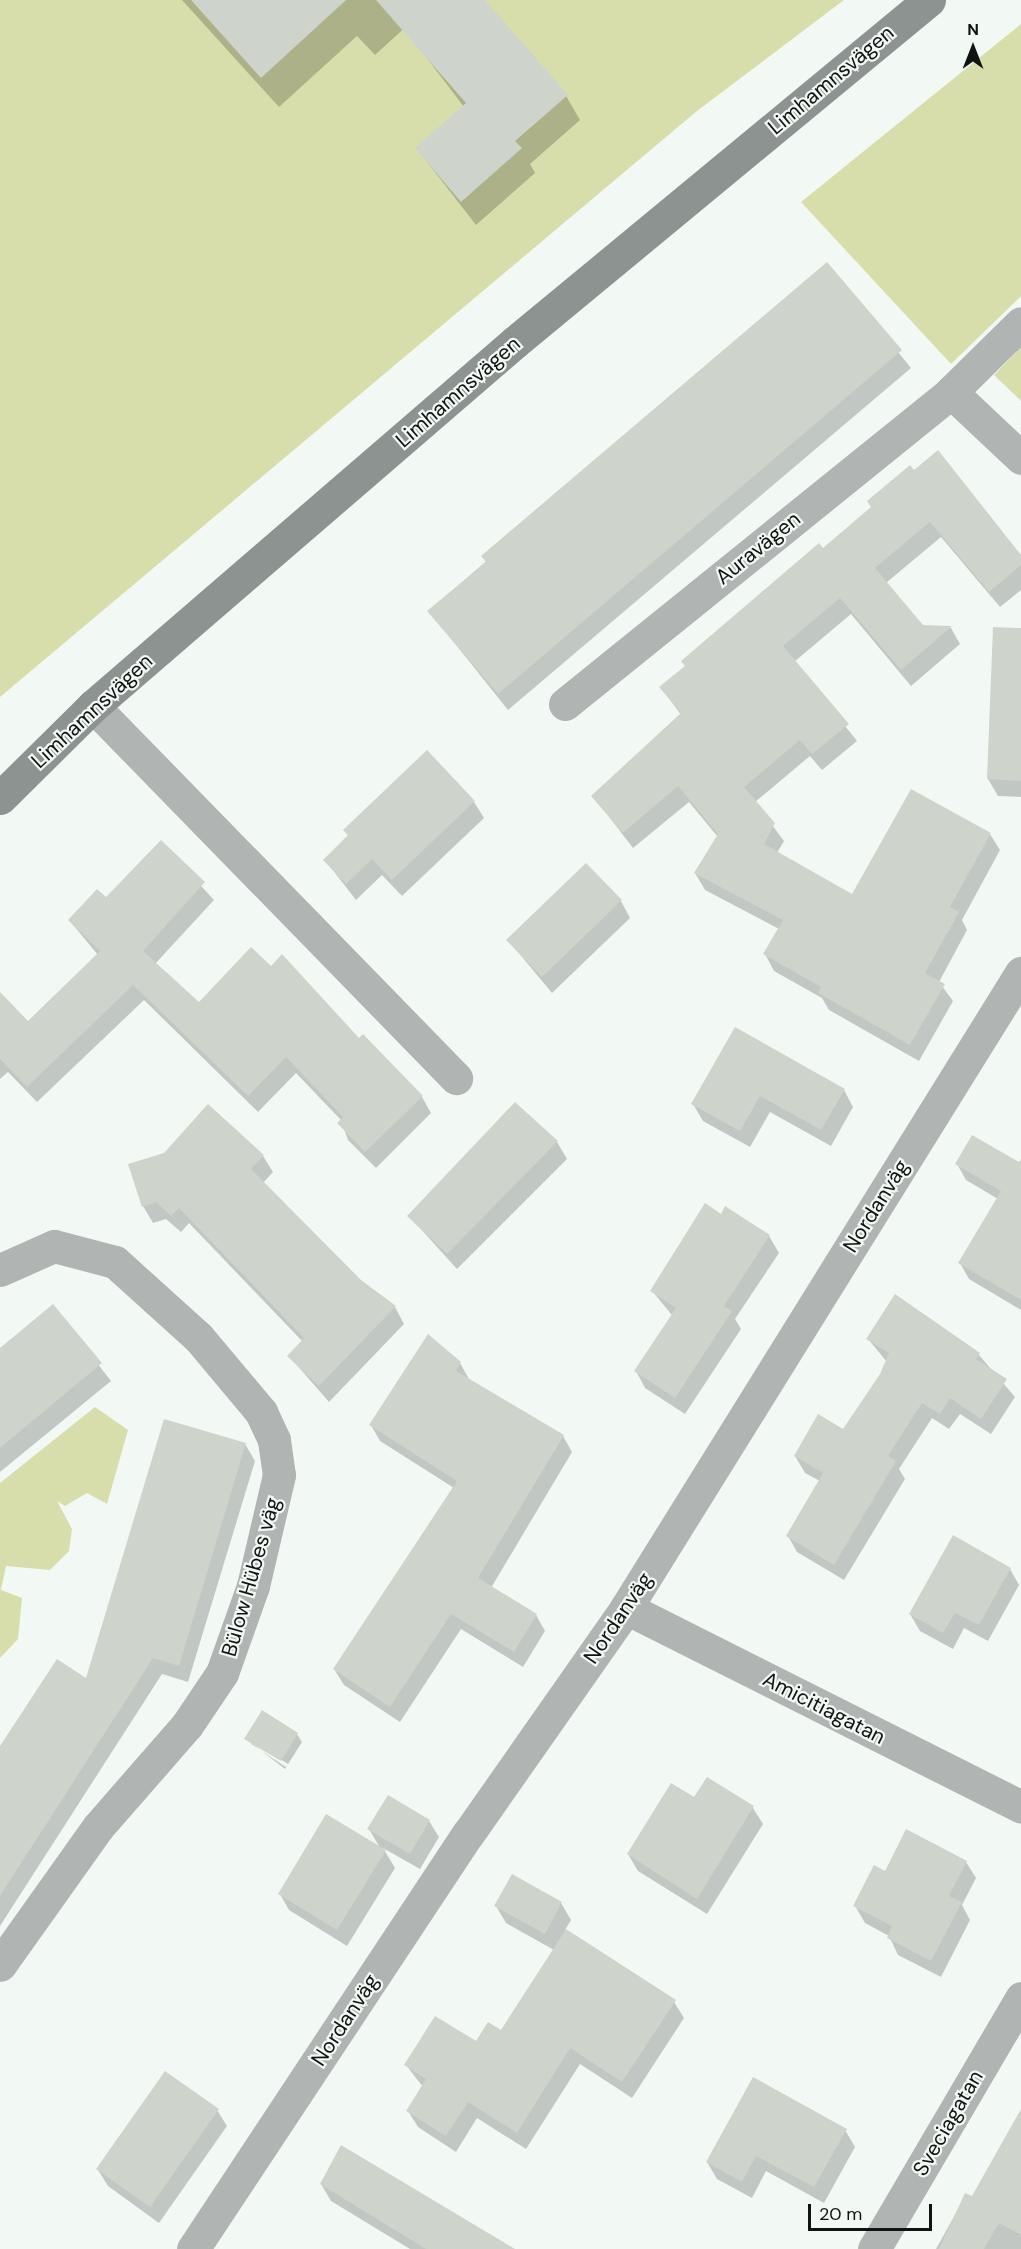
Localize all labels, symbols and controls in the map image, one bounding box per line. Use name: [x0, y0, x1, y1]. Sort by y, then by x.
north arrow: [943, 18, 1003, 78]
text: N: [967, 19, 979, 40]
street label: Limhamnsvägen: [763, 20, 899, 140]
street label: Limhamnsvägen: [391, 331, 525, 453]
street label: Auravägen: [711, 506, 805, 590]
street label: Limhamnsvägen: [26, 648, 158, 774]
street label: Nordanväg: [838, 1155, 914, 1257]
street label: Bülow Hübes väg: [216, 1495, 286, 1659]
street label: Nordanväg: [578, 1568, 658, 1668]
street label: Amicitiagatan: [759, 1666, 889, 1750]
street label: Nordanväg: [306, 1969, 384, 2071]
street label: Sveciagatan: [908, 2066, 988, 2180]
scale bar: [811, 2192, 936, 2230]
text: 20 m: [819, 2202, 862, 2226]

